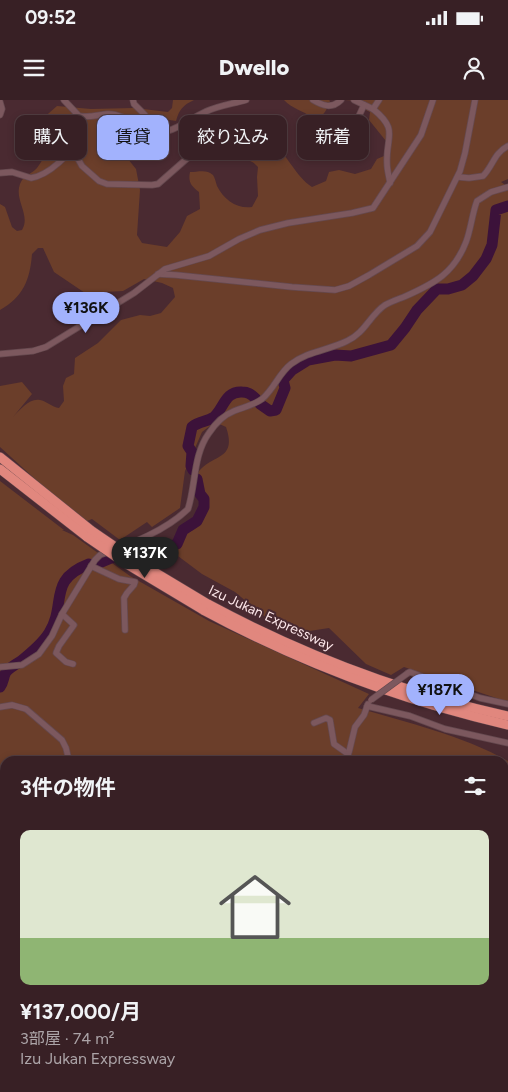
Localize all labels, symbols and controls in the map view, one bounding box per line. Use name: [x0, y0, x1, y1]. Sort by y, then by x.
text: 09:52: [25, 6, 76, 29]
icon: menu: [20, 54, 48, 82]
text: Dwello: [219, 54, 289, 81]
icon: person: [460, 54, 488, 82]
chip: 購入: [15, 115, 87, 160]
chip: 賃貸: [97, 115, 169, 160]
chip: 絞り込み: [179, 115, 287, 160]
chip: 新着: [297, 115, 369, 160]
pin: ¥136K: [51, 292, 121, 334]
text: ¥136K: [63, 298, 109, 317]
pin: ¥137K: [110, 536, 180, 579]
text: ¥137K: [123, 543, 167, 562]
street label: Izu Jukan Expressway: [206, 582, 337, 655]
pin: ¥187K: [405, 674, 475, 716]
text: ¥187K: [417, 680, 463, 699]
icon: filters: [461, 772, 489, 800]
text: 3件の物件: [20, 775, 116, 800]
icon: home: [210, 862, 300, 952]
text: ¥137,000/月: [20, 999, 141, 1024]
text: 3部屋 · 74 m²: [20, 1029, 115, 1048]
text: Izu Jukan Expressway: [20, 1049, 175, 1068]

